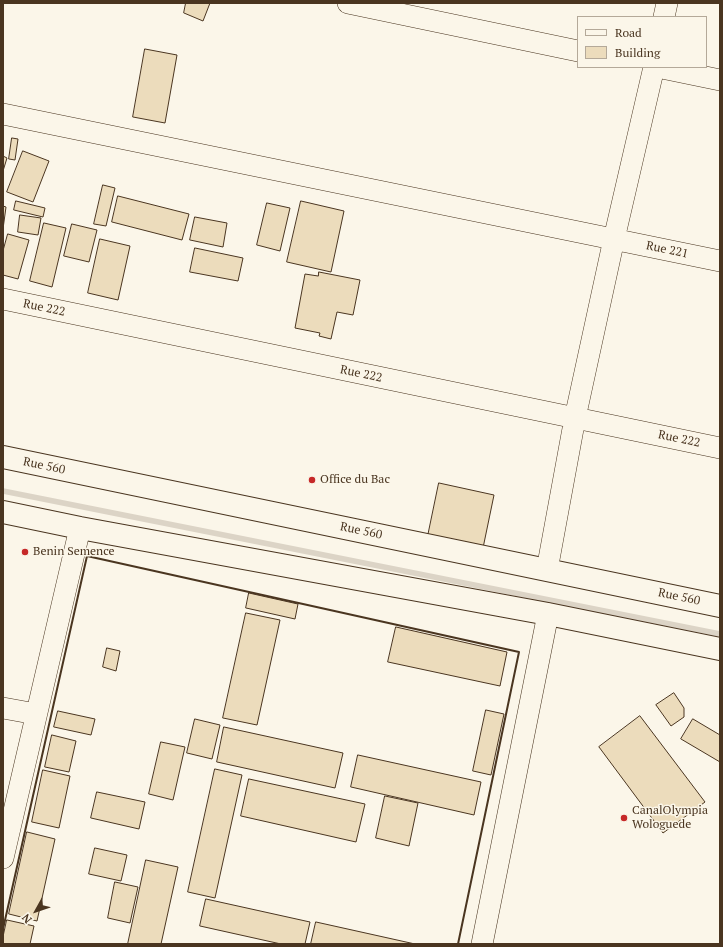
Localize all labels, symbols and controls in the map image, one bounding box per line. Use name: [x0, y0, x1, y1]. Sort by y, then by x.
legend: [577, 16, 707, 68]
text: Road: [615, 25, 642, 40]
text: Building: [615, 45, 660, 60]
street label: Rue 221: [645, 239, 689, 261]
street label: Rue 222: [22, 297, 66, 319]
street label: Rue 222: [339, 363, 383, 385]
street label: Rue 222: [657, 428, 701, 450]
street label: Rue 560: [22, 455, 66, 477]
place label: Office du Bac: [320, 473, 390, 487]
marker: Office du Bac: [307, 475, 317, 485]
street label: Rue 560: [339, 520, 383, 542]
place label: Benin Semence: [33, 545, 115, 559]
marker: Benin Semence: [20, 547, 30, 557]
street label: Rue 560: [657, 586, 701, 608]
place label: CanalOlympia Wologuede: [632, 804, 708, 832]
marker: CanalOlympia Wologuede: [619, 813, 629, 823]
north arrow: [16, 891, 56, 931]
text: N: [19, 911, 35, 926]

